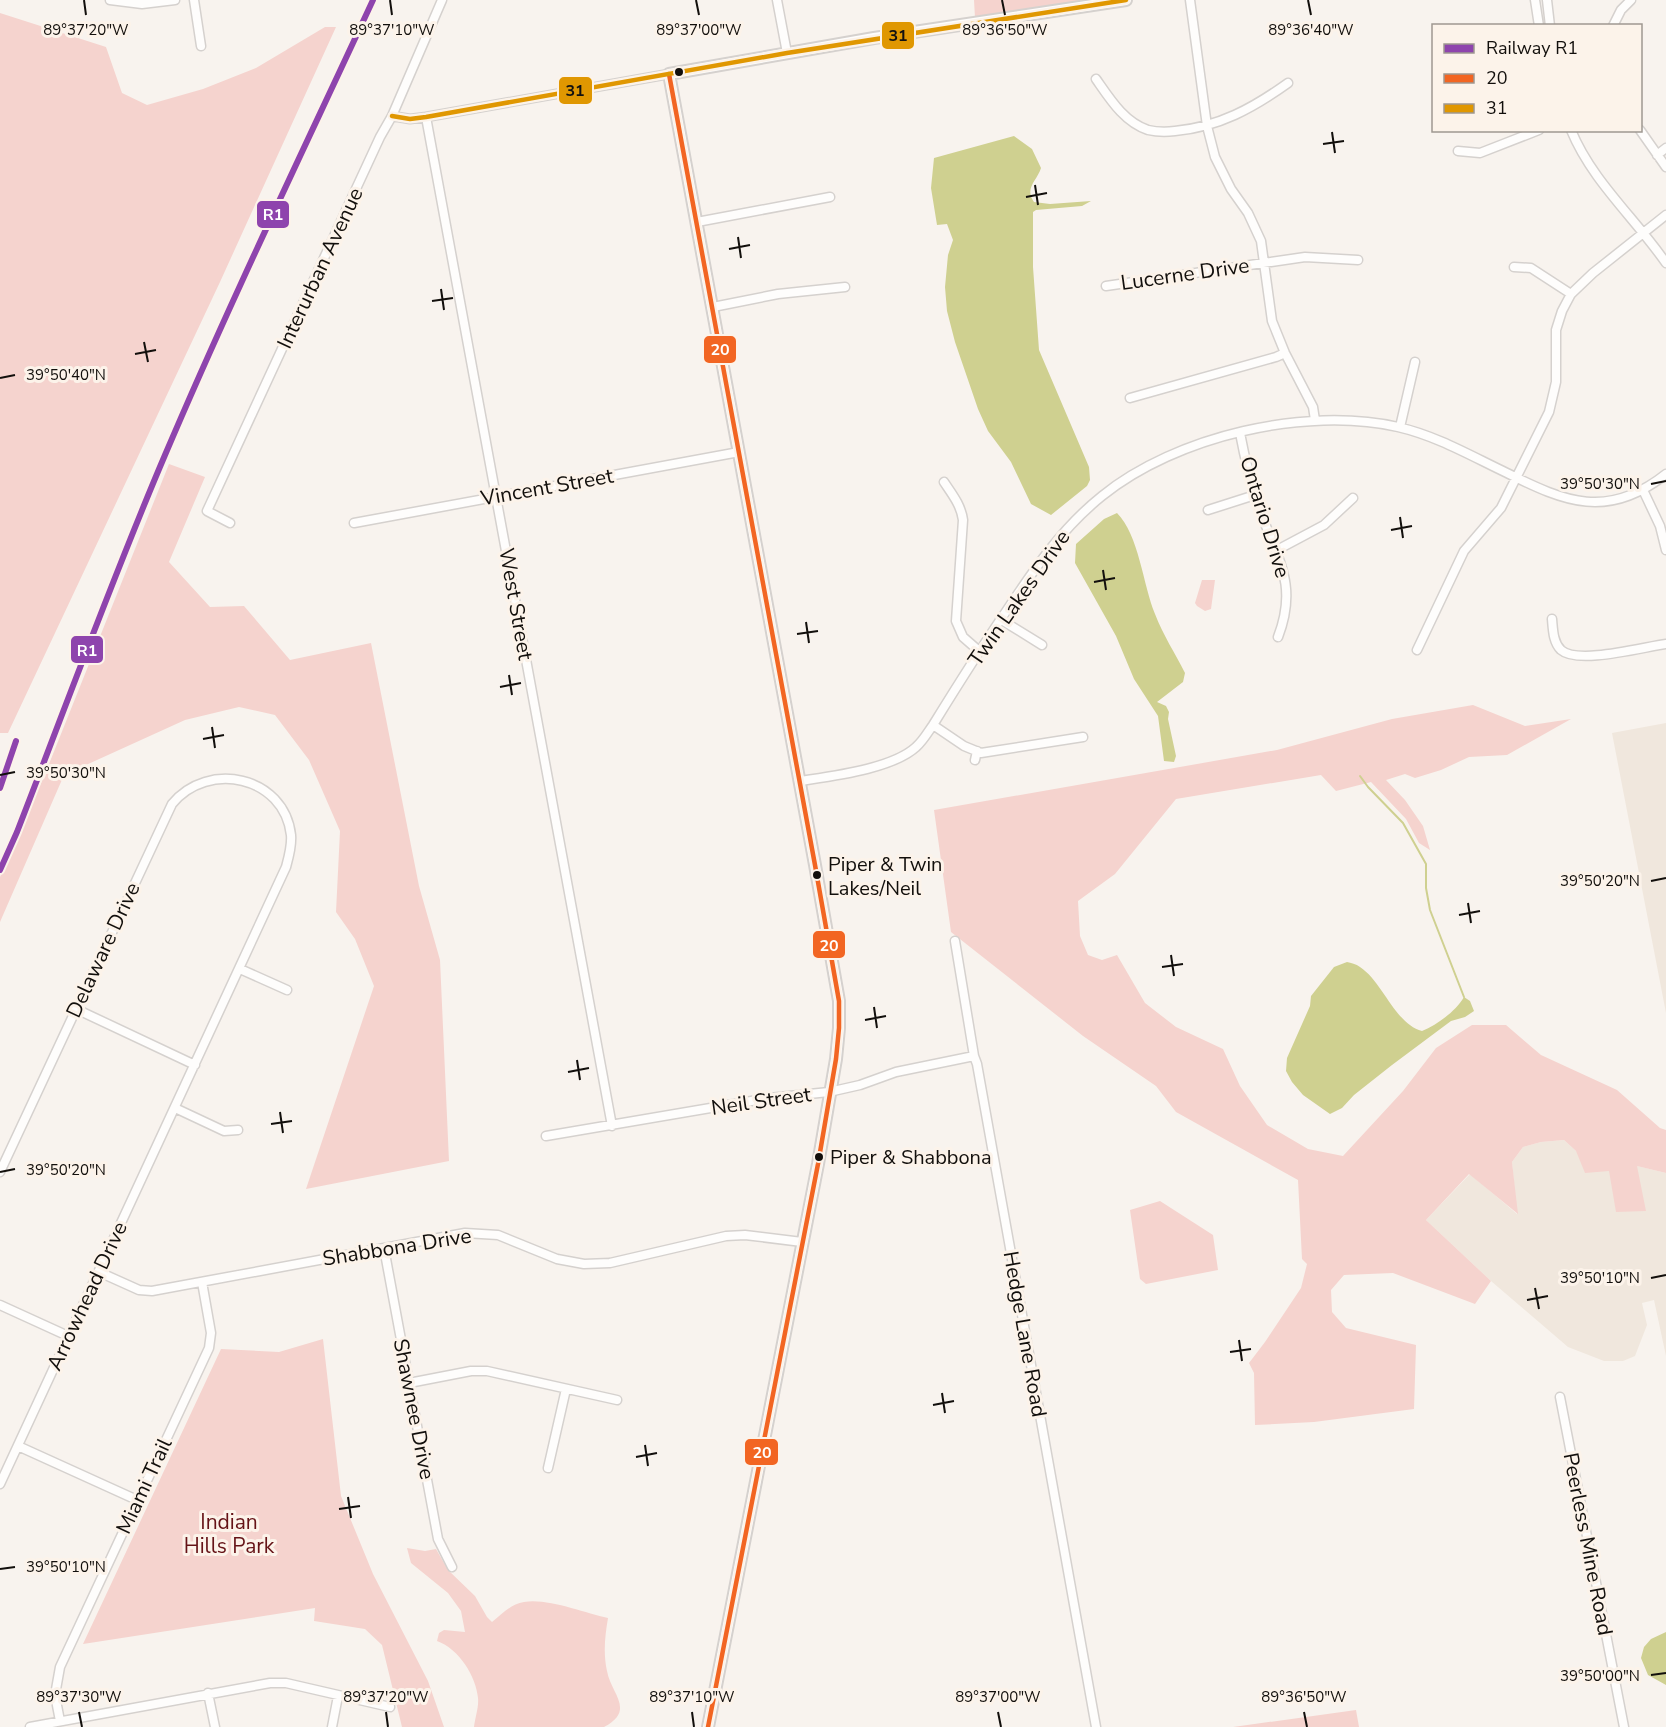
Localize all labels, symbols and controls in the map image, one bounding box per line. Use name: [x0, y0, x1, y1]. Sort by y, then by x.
text: 89°37'20"W: [43, 20, 129, 40]
text: 89°37'10"W: [349, 20, 435, 40]
text: 89°37'00"W: [656, 20, 742, 40]
text: 89°36'50"W: [962, 20, 1048, 40]
text: 89°36'40"W: [1268, 20, 1354, 40]
line badge: 31: [881, 21, 915, 50]
legend: [1432, 24, 1642, 132]
text: 31: [888, 25, 908, 47]
text: Railway R1: [1486, 36, 1578, 60]
unlabelled marker: [673, 66, 685, 78]
text: 20: [1486, 66, 1508, 90]
line badge: 31: [558, 76, 593, 105]
text: 31: [565, 80, 585, 102]
text: 31: [1486, 96, 1508, 120]
street label: Interurban Avenue: [270, 183, 370, 353]
line badge: R1: [256, 200, 290, 229]
text: R1: [263, 204, 283, 226]
street label: Lucerne Drive: [1119, 251, 1251, 297]
line badge: 20: [703, 335, 737, 364]
text: 20: [710, 339, 730, 361]
text: 39°50'40"N: [26, 365, 106, 385]
street label: Ontario Drive: [1233, 453, 1297, 581]
street label: Vincent Street: [478, 461, 616, 513]
text: 39°50'30"N: [1560, 474, 1640, 494]
street label: Twin Lakes Drive: [962, 524, 1076, 672]
street label: West Street: [492, 546, 540, 663]
line badge: R1: [70, 635, 104, 664]
text: R1: [77, 640, 97, 662]
text: 39°50'30"N: [26, 763, 106, 783]
place label: Piper & Twin Lakes/Neil: [828, 851, 942, 902]
marker: Piper & Twin Lakes/Neil: [811, 869, 823, 881]
text: 39°50'20"N: [1560, 871, 1640, 891]
street label: Delaware Drive: [59, 878, 147, 1022]
line badge: 20: [812, 930, 846, 959]
text: 20: [819, 935, 839, 957]
street label: Neil Street: [709, 1080, 813, 1122]
place label: Piper & Shabbona: [830, 1144, 992, 1171]
marker: Piper & Shabbona: [813, 1151, 825, 1163]
text: 39°50'20"N: [26, 1160, 106, 1180]
street label: Arrowhead Drive: [40, 1217, 134, 1375]
street label: Shabbona Drive: [321, 1221, 473, 1273]
street label: Hedge Lane Road: [997, 1249, 1053, 1419]
text: 39°50'10"N: [1560, 1268, 1640, 1288]
street label: Shawnee Drive: [387, 1336, 441, 1482]
street label: Miami Trail: [110, 1433, 179, 1539]
line badge: 20: [744, 1438, 779, 1466]
text: 20: [752, 1442, 772, 1464]
street label: Peerless Mine Road: [1557, 1450, 1619, 1638]
park label: Indian Hills Park: [184, 1508, 275, 1560]
text: 39°50'10"N: [26, 1557, 106, 1577]
text: 39°50'00"N: [1560, 1666, 1640, 1686]
text: 89°37'30"W: [36, 1687, 122, 1707]
text: 89°37'20"W: [343, 1687, 429, 1707]
text: 89°37'10"W: [649, 1687, 735, 1707]
text: 89°37'00"W: [955, 1687, 1041, 1707]
text: 89°36'50"W: [1261, 1687, 1347, 1707]

